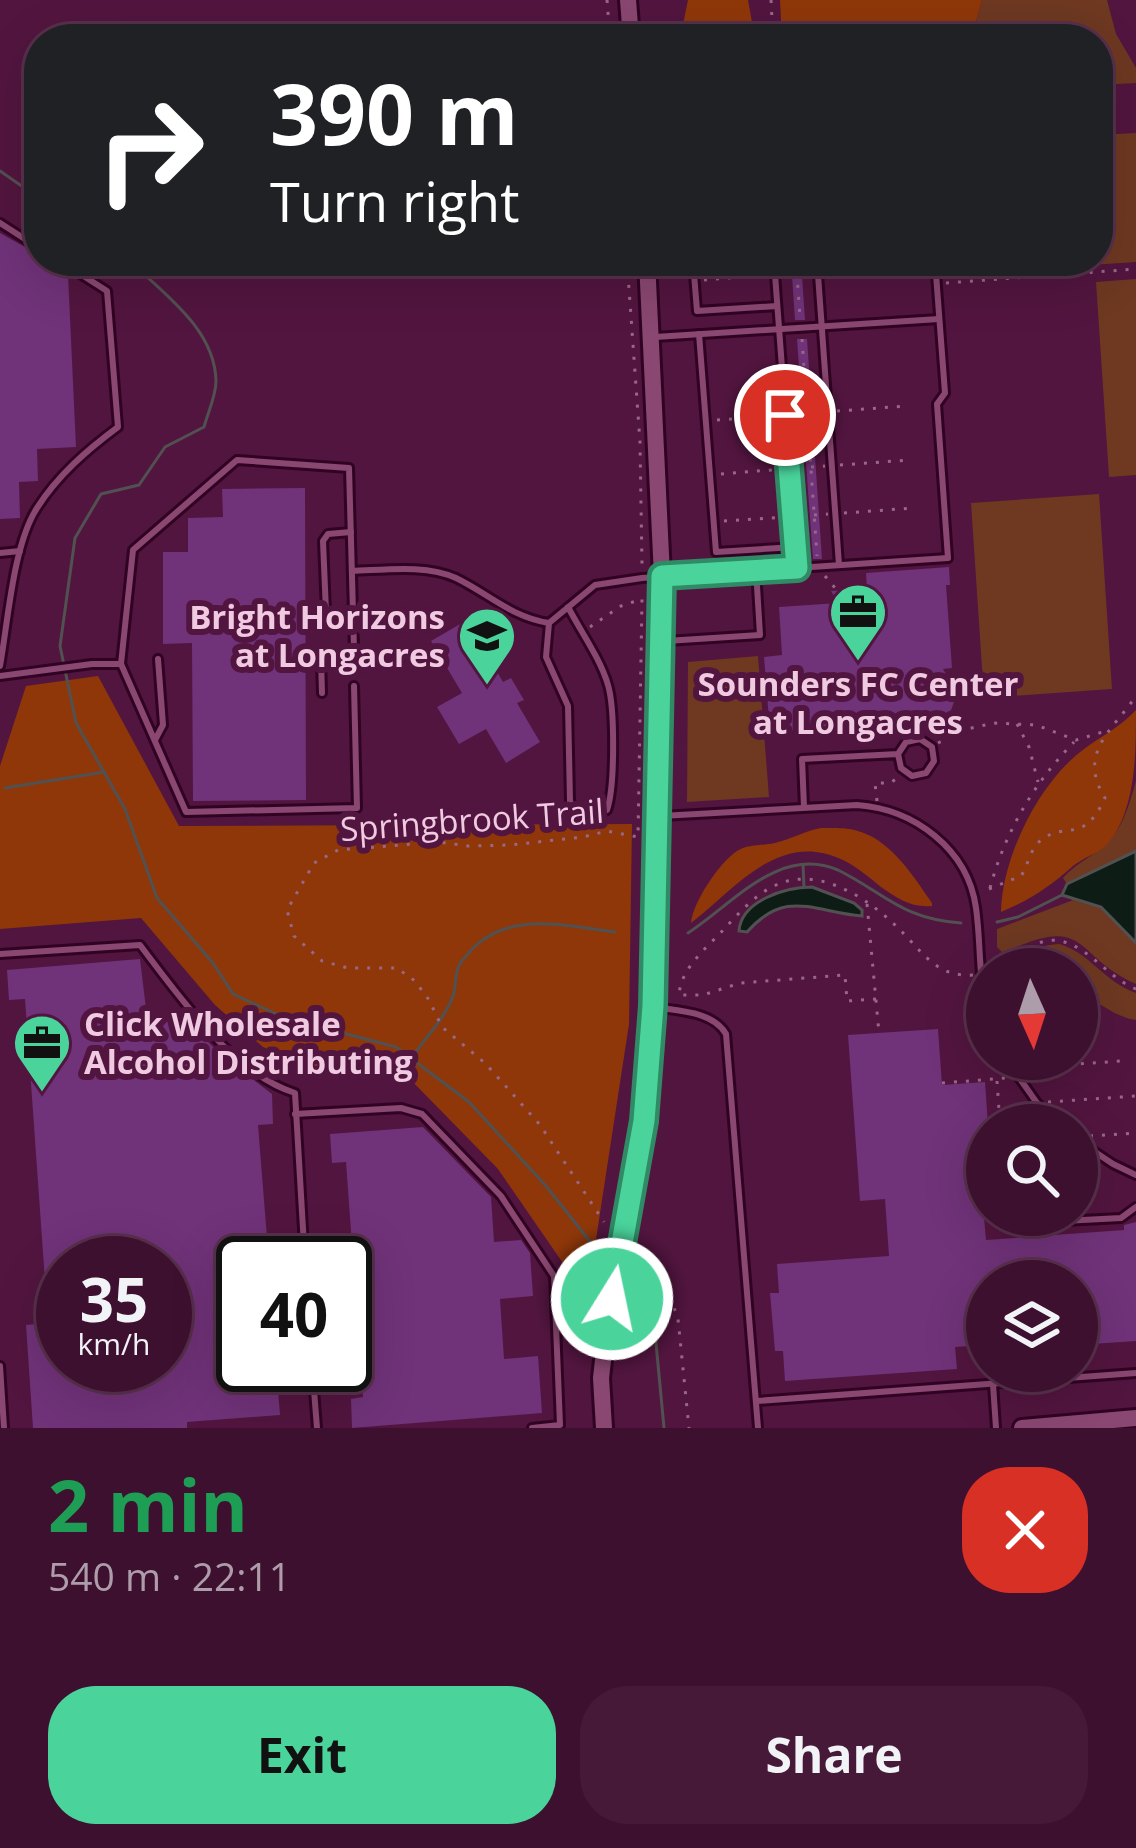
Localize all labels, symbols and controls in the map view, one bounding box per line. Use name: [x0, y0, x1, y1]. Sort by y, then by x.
text: 390 m: [270, 55, 518, 170]
icon: right: [72, 72, 228, 228]
text: Turn right: [270, 164, 519, 238]
pin: [734, 364, 836, 466]
icon: arrive: [752, 382, 818, 448]
office icon: Sounders FC Center at Longacres: [827, 581, 889, 663]
place label: Bright Horizons at Longacres: [189, 594, 445, 677]
school or university icon: Bright Horizons at Longacres: [456, 605, 518, 687]
place label: Sounders FC Center at Longacres: [697, 661, 1019, 744]
street label: Springbrook Trail: [339, 788, 605, 851]
north arrow: [966, 948, 1098, 1080]
map controls: [966, 948, 1098, 1392]
place label: Click Wholesale Alcohol Distributing: [84, 1001, 413, 1084]
office icon: Click Wholesale Alcohol Distributing: [11, 1012, 73, 1094]
button: search: [966, 1104, 1098, 1236]
speed limit sign: 40: [216, 1236, 372, 1392]
position arrow: [549, 1236, 675, 1362]
text: 35: [80, 1258, 148, 1340]
button: layers: [966, 1260, 1098, 1392]
text: km/h: [78, 1323, 150, 1364]
text: 2 min: [48, 1455, 248, 1553]
button: close: [962, 1467, 1088, 1593]
text: 540 m · 22:11: [48, 1549, 291, 1602]
button: Exit: [48, 1686, 556, 1824]
button: Share: [580, 1686, 1088, 1824]

